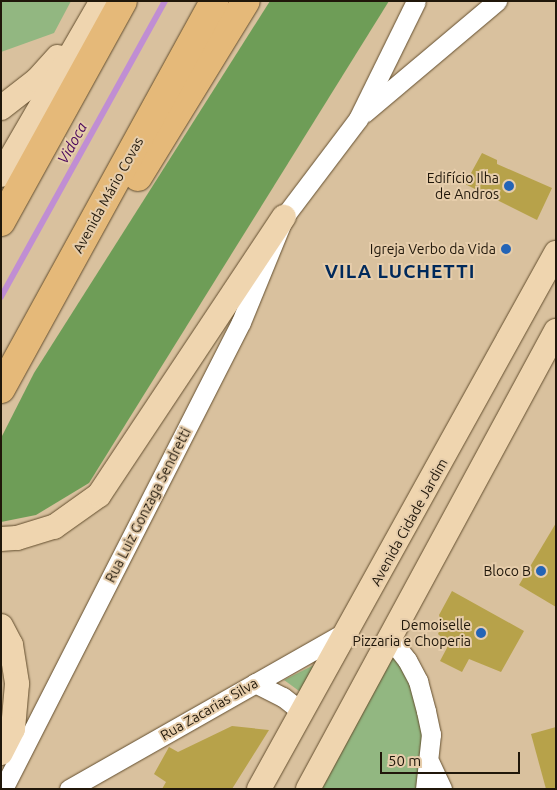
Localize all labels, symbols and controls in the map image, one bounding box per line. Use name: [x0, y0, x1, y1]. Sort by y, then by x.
water label: Vidoca: [53, 119, 91, 167]
street label: Avenida Mário Covas: [69, 134, 147, 256]
place label: Edifício Ilha de Andros: [427, 170, 499, 202]
marker: Edifício Ilha de Andros: [503, 180, 515, 192]
place label: Igreja Verbo da Vida: [370, 241, 496, 257]
marker: Igreja Verbo da Vida: [500, 243, 512, 255]
district label: VILA LUCHETTI: [323, 261, 477, 283]
street label: Rua Luiz Gonzaga Sendretti: [102, 425, 194, 585]
street label: Avenida Cidade Jardim: [367, 455, 451, 589]
place label: Bloco B: [483, 563, 531, 579]
marker: Bloco B: [535, 565, 547, 577]
place label: Demoiselle Pizzaria e Choperia: [353, 617, 471, 650]
marker: Demoiselle Pizzaria e Choperia: [475, 627, 487, 639]
street label: Rua Zacarias Silva: [157, 674, 261, 744]
scale bar: [382, 742, 522, 774]
text: 50 m: [388, 752, 421, 769]

